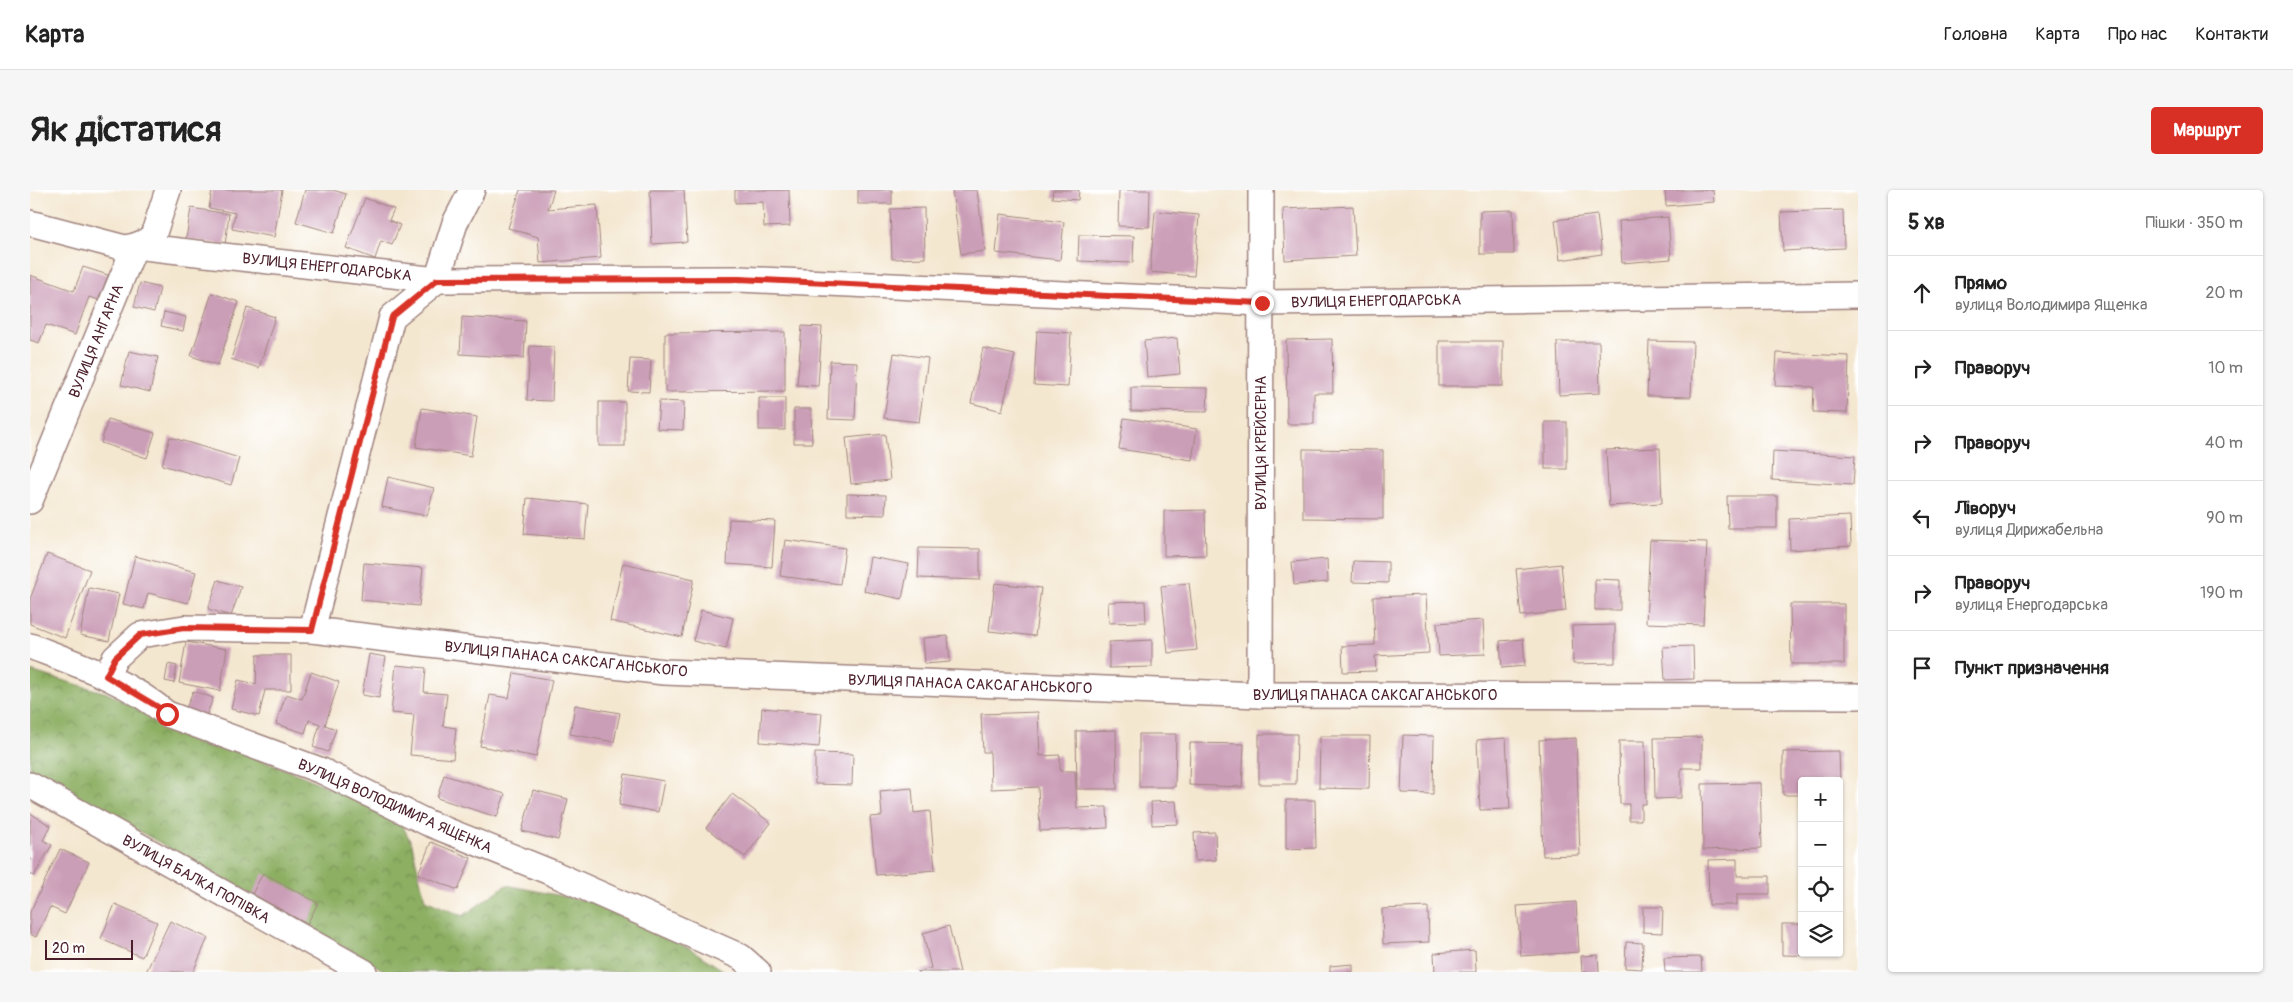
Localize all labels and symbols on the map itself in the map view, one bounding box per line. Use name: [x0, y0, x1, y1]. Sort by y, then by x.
street label: ВУЛИЦЯ ЕНЕРГОДАРСЬКА: [241, 249, 413, 286]
street label: ВУЛИЦЯ АНГАРНА: [65, 281, 128, 401]
street label: ВУЛИЦЯ ЕНЕРГОДАРСЬКА: [1291, 291, 1461, 312]
route end: [1251, 292, 1274, 315]
street label: ВУЛИЦЯ КРЕЙСЕРНА: [1252, 375, 1271, 510]
street label: ВУЛИЦЯ ПАНАСА САКСАГАНСЬКОГО: [443, 637, 688, 682]
street label: ВУЛИЦЯ ПАНАСА САКСАГАНСЬКОГО: [848, 671, 1092, 698]
street label: ВУЛИЦЯ ПАНАСА САКСАГАНСЬКОГО: [1253, 686, 1497, 705]
route start: [156, 703, 179, 726]
street label: ВУЛИЦЯ ВОЛОДИМИРА ЯЩЕНКА: [295, 755, 495, 858]
street label: ВУЛИЦЯ БАЛКА ПОПІВКА: [119, 831, 273, 928]
scale bar: [45, 937, 132, 960]

